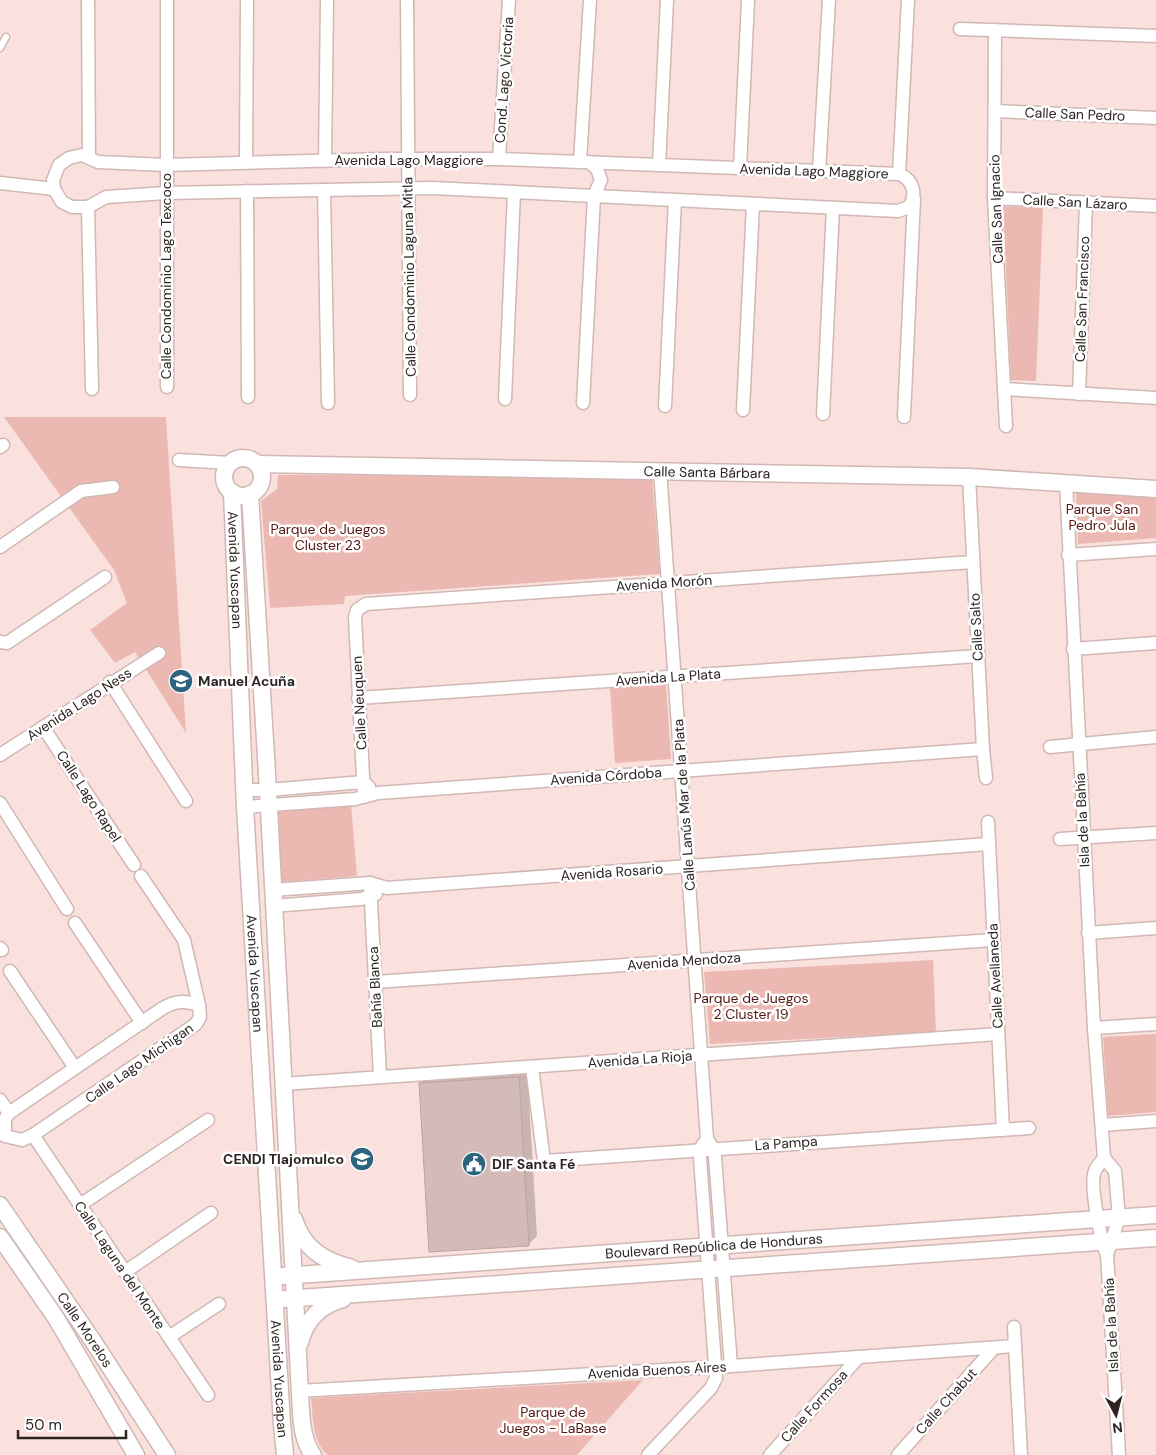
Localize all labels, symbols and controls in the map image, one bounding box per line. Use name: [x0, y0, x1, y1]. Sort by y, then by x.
street label: Cond. Lago Victoria: [491, 16, 517, 144]
street label: Calle San Pedro: [1024, 103, 1126, 125]
street label: Avenida Lago Maggiore: [334, 151, 484, 169]
street label: Calle San Ignacio: [985, 154, 1007, 264]
street label: Avenida Lago Maggiore: [739, 159, 889, 183]
street label: Calle Condominio Lago Texcoco: [157, 173, 175, 379]
street label: Calle Condominio Laguna Mitla: [398, 177, 420, 377]
street label: Calle San Lázaro: [1022, 190, 1128, 214]
street label: Calle San Francisco: [1071, 236, 1093, 362]
street label: Calle Santa Bárbara: [643, 462, 770, 482]
park label: Parque San Pedro Jula: [1066, 500, 1138, 534]
street label: Avenida Yuscapan: [224, 511, 247, 629]
park label: Parque de Juegos Cluster 23: [270, 520, 386, 554]
street label: Avenida Morón: [615, 571, 713, 595]
street label: Calle Salto: [965, 593, 987, 661]
street label: Calle Neuquen: [348, 656, 370, 750]
street label: Avenida Lago Ness: [23, 663, 135, 745]
street label: Avenida La Plata: [615, 664, 721, 690]
school or university icon: Manuel Acuña: [168, 668, 194, 694]
place label: Manuel Acuña: [198, 672, 295, 690]
street label: Calle Lanús Mar de la Plata: [669, 718, 699, 892]
street label: Calle Lago Rapel: [53, 747, 125, 845]
street label: Avenida Córdoba: [550, 763, 662, 789]
street label: Isla de la Bahía: [1071, 772, 1093, 868]
street label: Avenida Rosario: [560, 859, 664, 885]
street label: Avenida Yuscapan: [242, 914, 267, 1033]
street label: Calle Avellaneda: [983, 923, 1007, 1029]
street label: Bahía Blanca: [364, 946, 386, 1028]
street label: Avenida Mendoza: [627, 948, 741, 974]
park label: Parque de Juegos 2 Cluster 19: [693, 989, 809, 1023]
street label: Calle Lago Michigan: [81, 1019, 197, 1107]
street label: Avenida La Rioja: [587, 1046, 693, 1072]
street label: La Pampa: [754, 1132, 818, 1154]
school or university icon: CENDI Tlajomulco: [349, 1146, 375, 1172]
place label: CENDI Tlajomulco: [223, 1150, 344, 1168]
public building icon: DIF Santa Fé: [461, 1151, 487, 1177]
place label: DIF Santa Fé: [492, 1155, 575, 1173]
street label: Calle Laguna del Monte: [70, 1197, 170, 1333]
street label: Boulevard República de Honduras: [605, 1229, 823, 1262]
street label: Isla de la Bahía: [1100, 1277, 1122, 1373]
street label: Calle Morelos: [53, 1289, 117, 1371]
street label: Avenida Yuscapan: [267, 1319, 292, 1438]
street label: Avenida Buenos Aires: [587, 1357, 727, 1383]
street label: Calle Chabut: [911, 1364, 981, 1438]
street label: Calle Formosa: [777, 1366, 851, 1446]
north arrow: [1091, 1390, 1141, 1440]
park label: Parque de Juegos - LaBase: [500, 1403, 606, 1437]
scale bar: [18, 1408, 125, 1440]
text: 50 m: [25, 1415, 62, 1435]
text: N: [1111, 1418, 1124, 1437]

